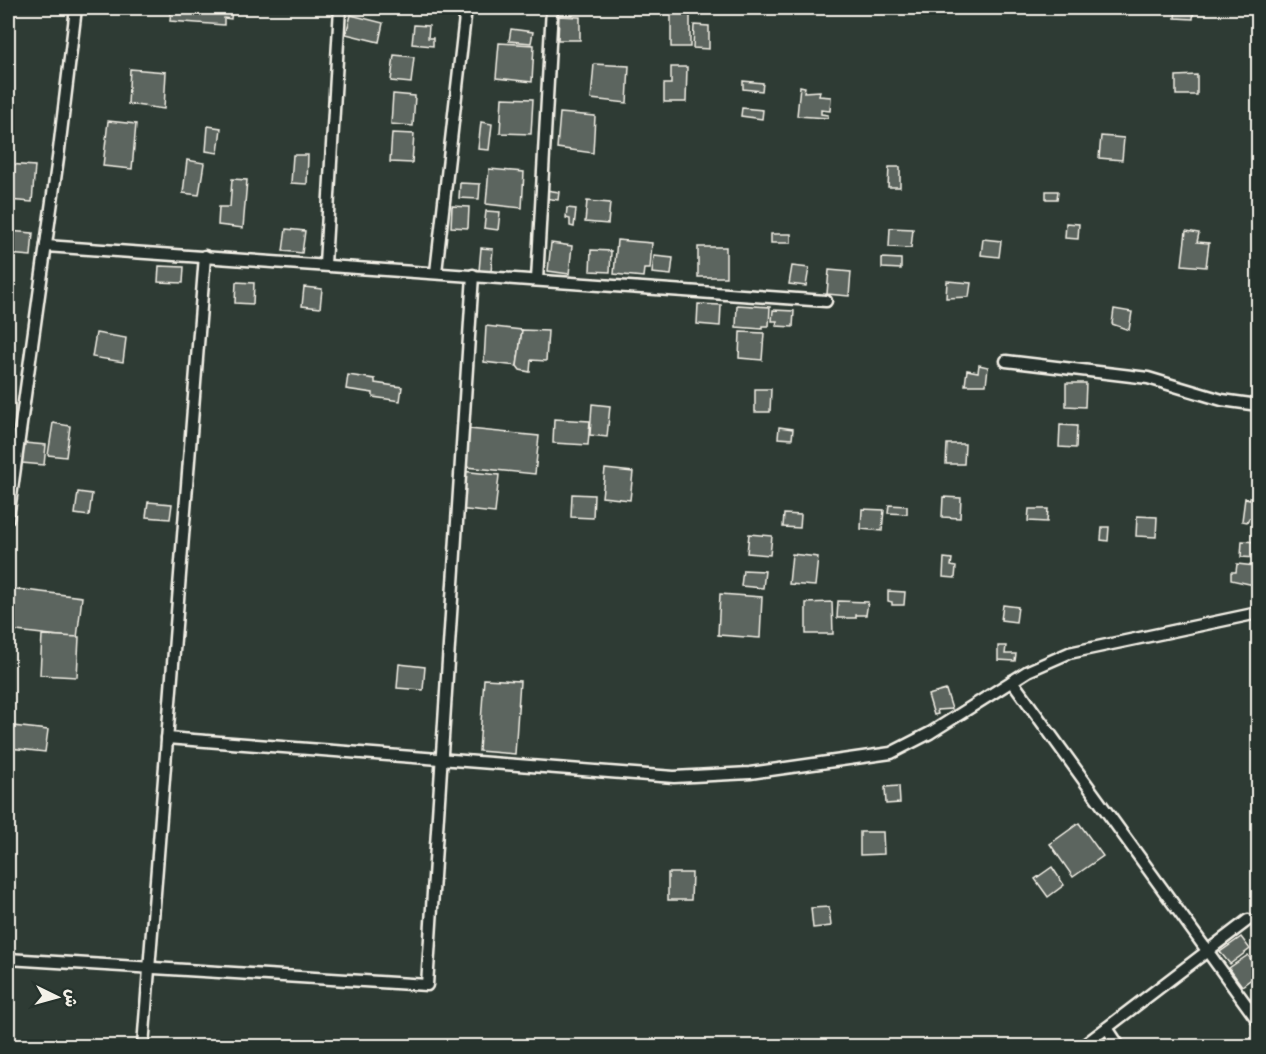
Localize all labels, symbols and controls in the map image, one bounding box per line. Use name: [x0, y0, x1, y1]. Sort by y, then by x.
north arrow: [27, 967, 87, 1027]
text: ش: [59, 988, 83, 1008]

